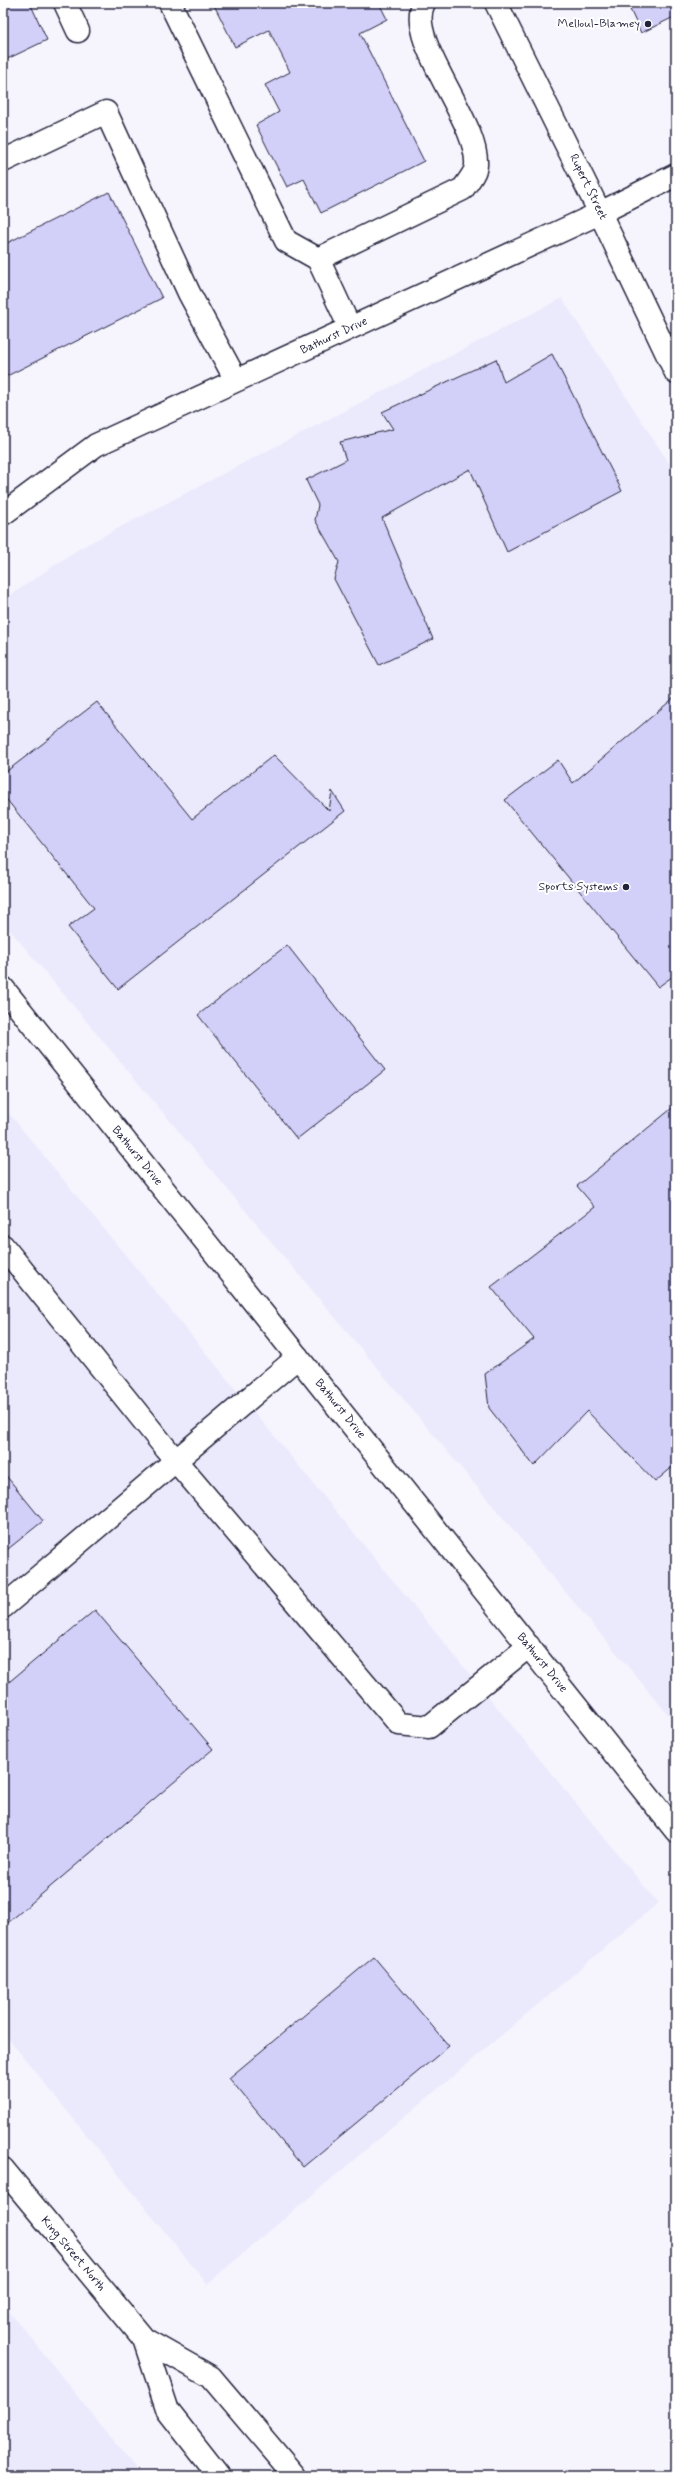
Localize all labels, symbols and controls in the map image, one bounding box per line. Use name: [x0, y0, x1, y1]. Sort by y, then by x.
place label: Melloul-Blamey: [558, 16, 640, 32]
marker: Melloul-Blamey: [643, 19, 653, 29]
street label: Rupert Street: [565, 151, 611, 223]
street label: Bathurst Drive: [298, 313, 370, 359]
place label: Sports Systems: [538, 879, 618, 895]
marker: Sports Systems: [621, 882, 631, 892]
street label: Bathurst Drive: [108, 1123, 166, 1189]
street label: Bathurst Drive: [311, 1376, 369, 1442]
street label: Bathurst Drive: [513, 1630, 571, 1696]
street label: King Street North: [37, 2213, 109, 2295]

